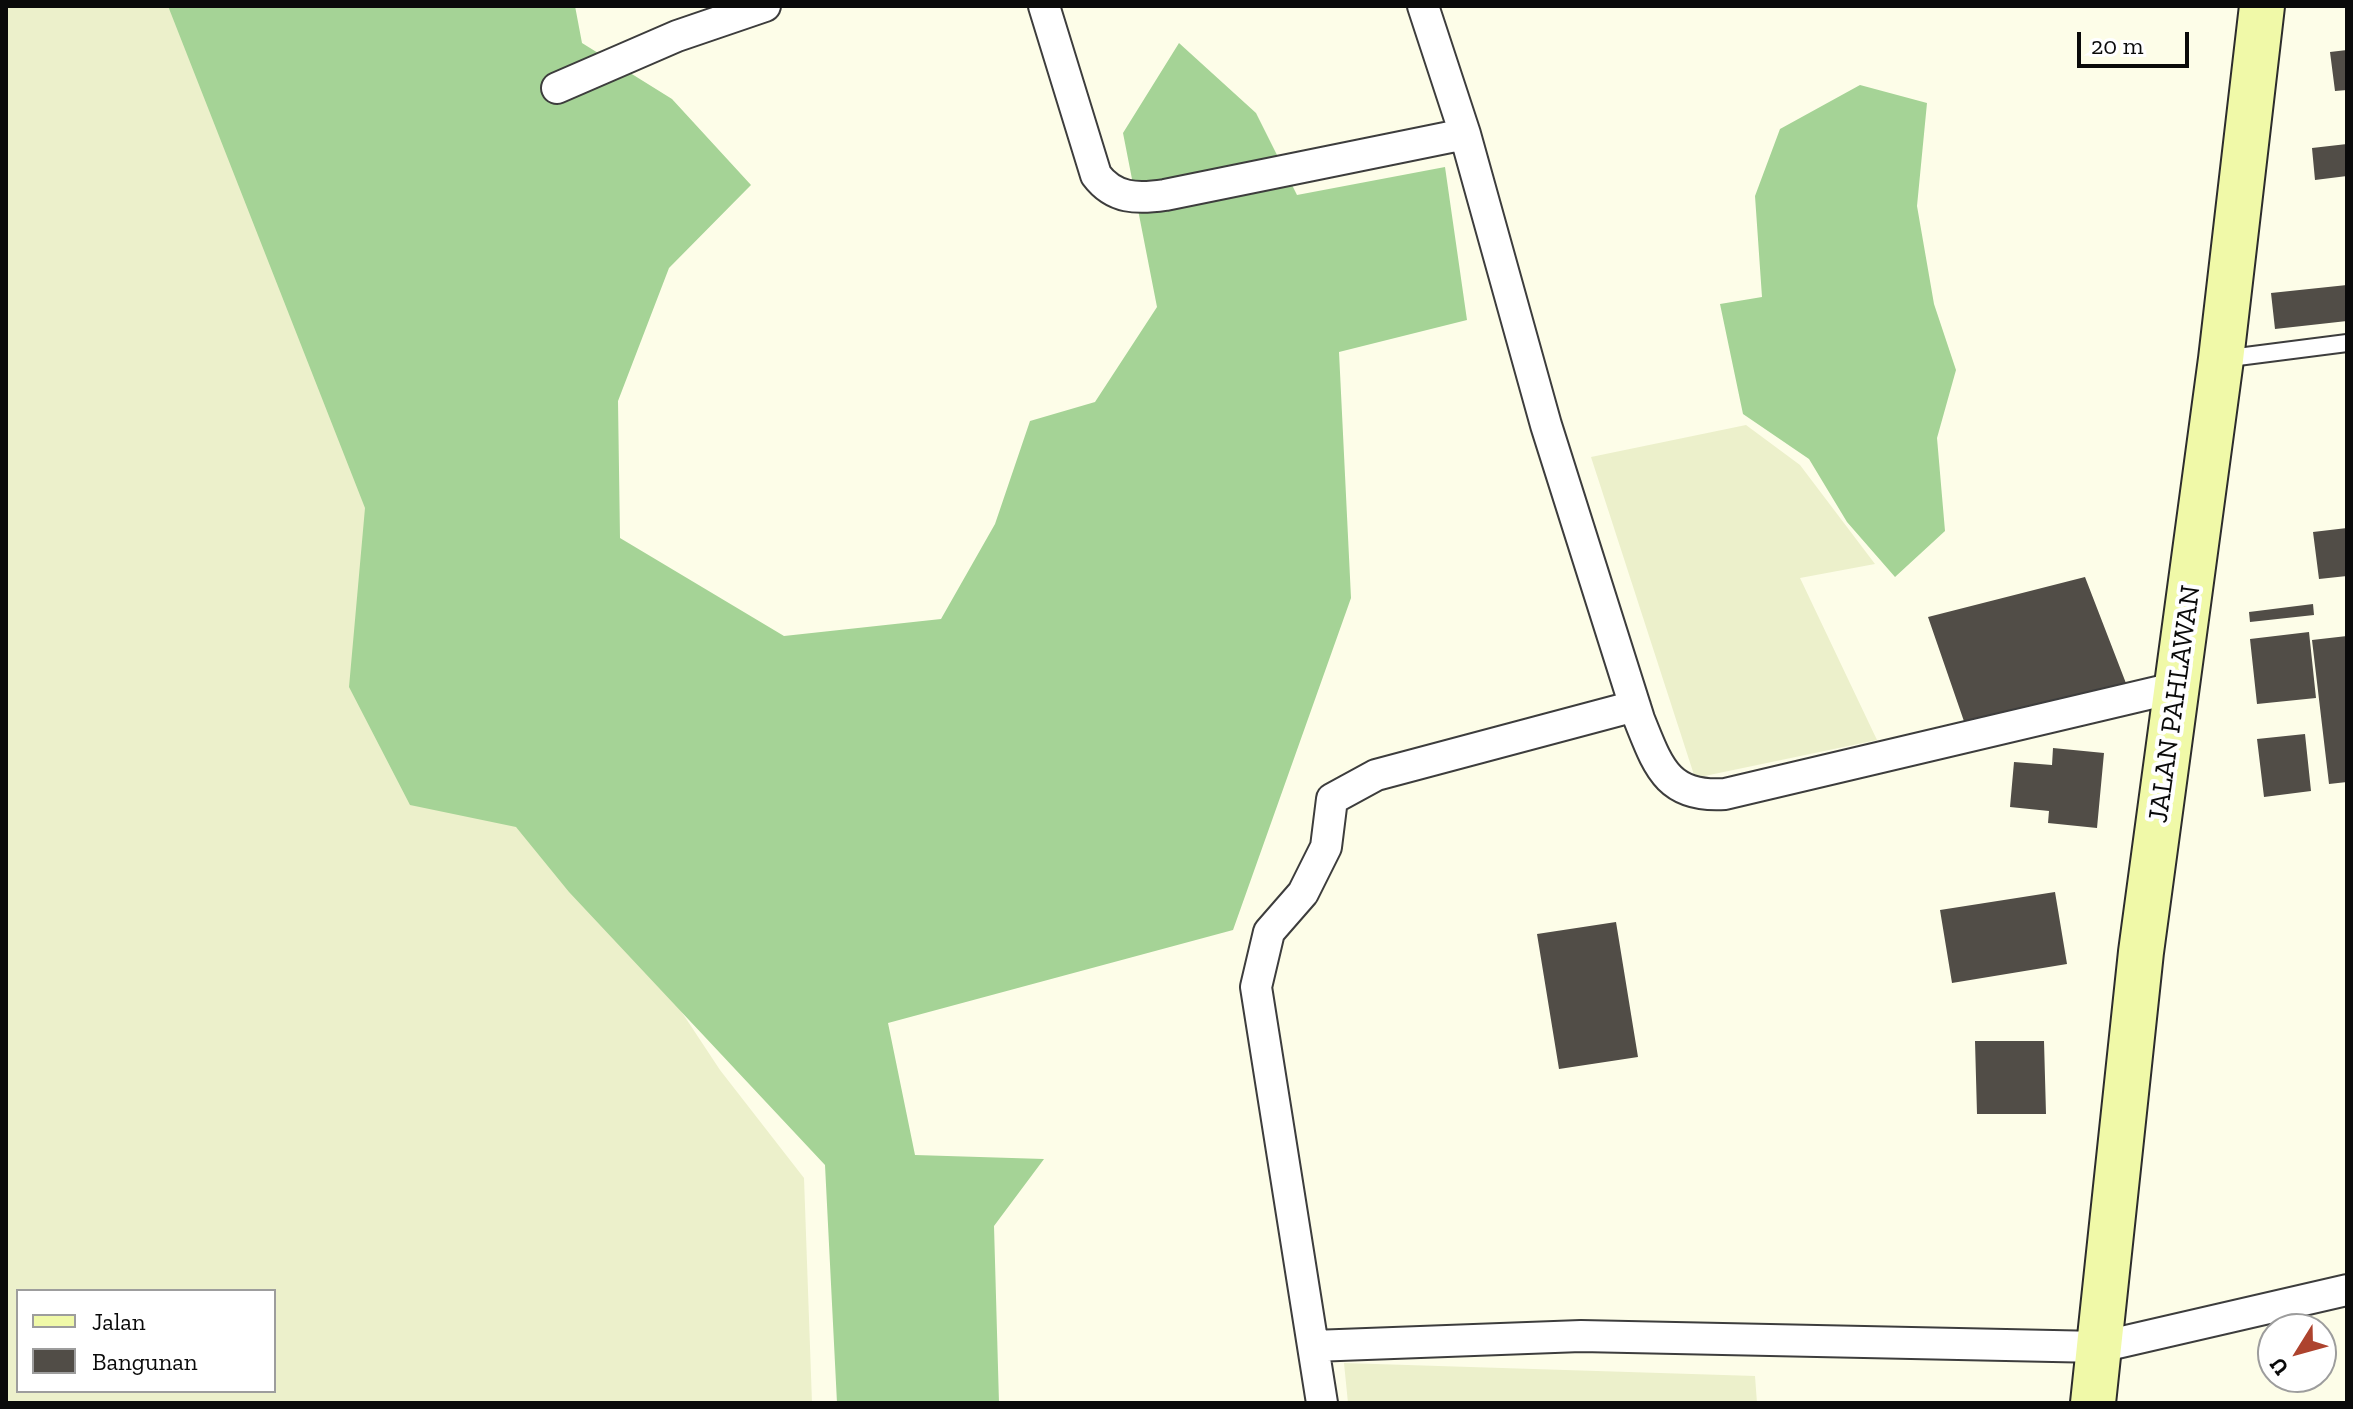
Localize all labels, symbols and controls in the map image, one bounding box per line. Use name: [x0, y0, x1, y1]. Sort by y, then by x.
scale bar: [2081, 16, 2193, 66]
text: 20 m: [2091, 31, 2143, 60]
street label: JALAN PAHLAWAN: [2142, 583, 2208, 825]
legend: [16, 1289, 276, 1393]
text: Jalan: [92, 1307, 146, 1336]
north arrow: [2257, 1313, 2337, 1393]
text: Bangunan: [92, 1347, 198, 1376]
text: U: [2263, 1352, 2295, 1381]

